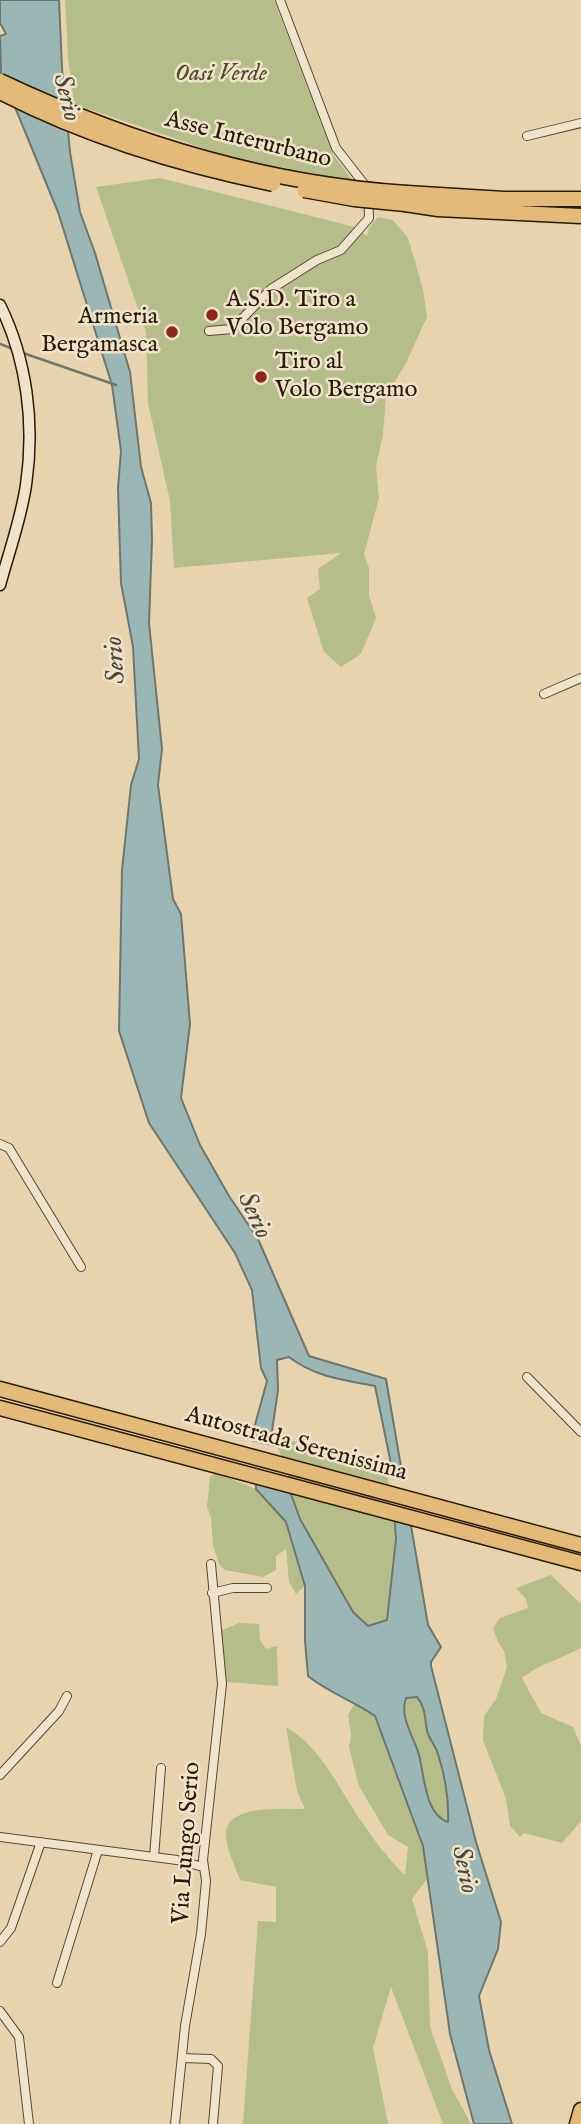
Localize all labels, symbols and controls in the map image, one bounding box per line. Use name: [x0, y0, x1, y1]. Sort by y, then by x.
park label: Oasi Verde: [175, 61, 267, 89]
water label: Serio: [44, 71, 86, 125]
street label: Asse Interurbano: [162, 106, 334, 176]
place label: A.S.D. Tiro a Volo Bergamo: [226, 287, 368, 343]
place label: Armeria Bergamasca: [41, 304, 158, 360]
marker: A.S.D. Tiro a Volo Bergamo: [204, 307, 220, 323]
marker: Armeria Bergamasca: [164, 324, 180, 340]
place label: Tiro al Volo Bergamo: [275, 349, 417, 405]
marker: Tiro al Volo Bergamo: [253, 369, 269, 385]
water label: Serio: [100, 635, 134, 685]
water label: Serio: [229, 1188, 277, 1244]
street label: Autostrada Serenissima: [182, 1402, 410, 1488]
street label: Via Lungo Serio: [168, 1761, 208, 1925]
water label: Serio: [443, 1843, 483, 1897]

